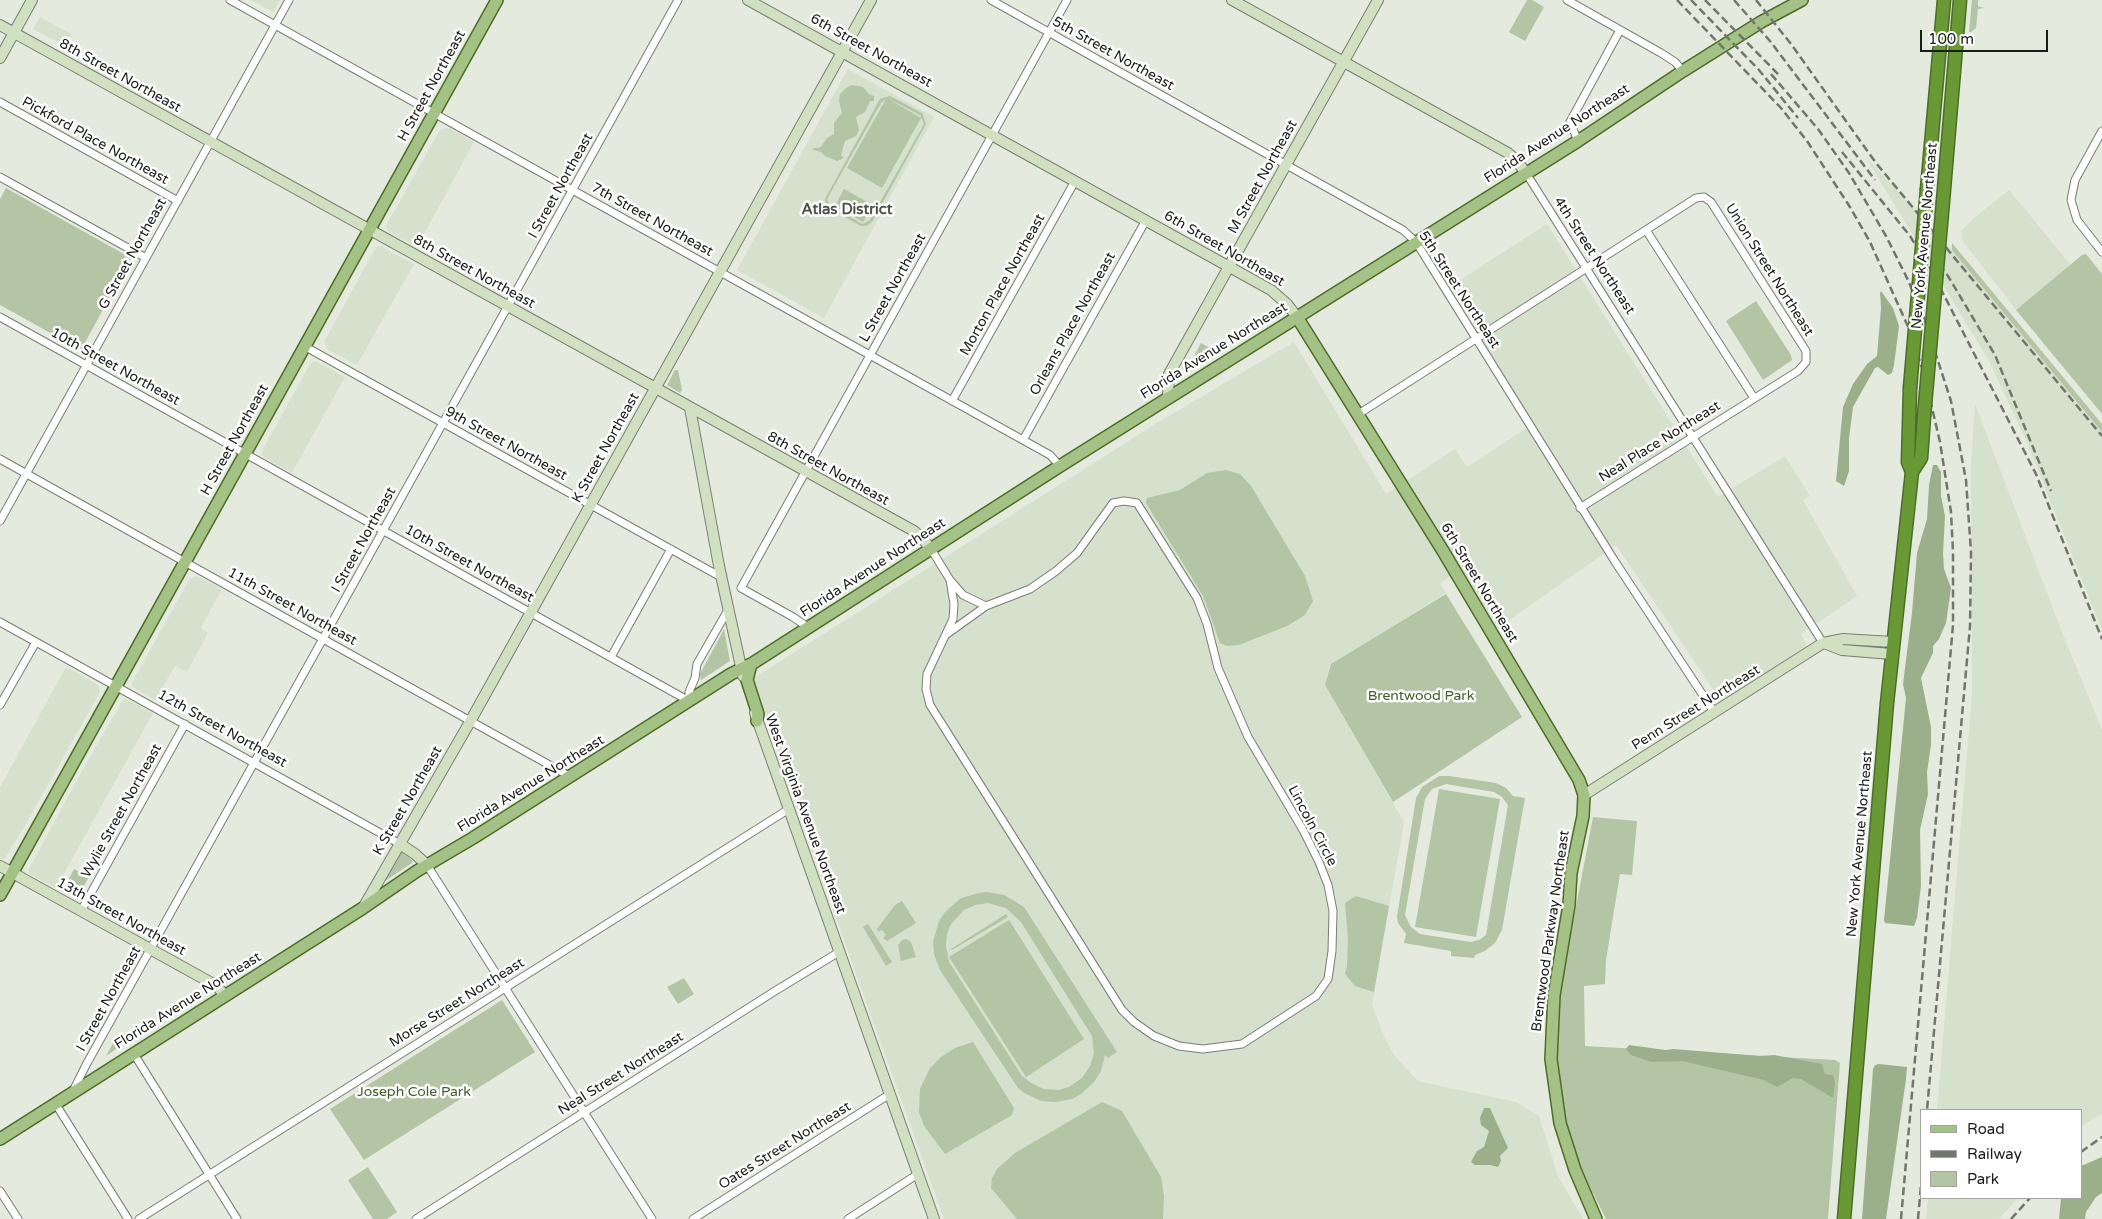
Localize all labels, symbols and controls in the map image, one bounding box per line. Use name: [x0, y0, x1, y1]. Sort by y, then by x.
street label: 6th Street Northeast: [807, 11, 935, 91]
street label: 5th Street Northeast: [1049, 14, 1177, 94]
scale bar: [1922, 20, 2050, 52]
street label: H Street Northeast: [394, 28, 470, 144]
text: 100 m: [1928, 30, 1974, 48]
street label: 8th Street Northeast: [56, 36, 184, 116]
street label: Florida Avenue Northeast: [1481, 81, 1633, 187]
street label: Pickford Place Northeast: [19, 94, 171, 188]
street label: M Street Northeast: [1225, 117, 1301, 237]
street label: I Street Northeast: [525, 130, 597, 242]
street label: New York Avenue Northeast: [1908, 142, 1942, 330]
street label: 7th Street Northeast: [588, 180, 716, 260]
street label: 4th Street Northeast: [1550, 194, 1638, 318]
street label: G Street Northeast: [95, 195, 171, 313]
district label: Atlas District: [802, 201, 892, 219]
street label: Union Street Northeast: [1721, 201, 1817, 339]
street label: 6th Street Northeast: [1161, 208, 1287, 290]
street label: Morton Place Northeast: [957, 211, 1049, 359]
street label: 5th Street Northeast: [1415, 228, 1503, 352]
street label: L Street Northeast: [856, 231, 930, 345]
street label: 8th Street Northeast: [410, 232, 538, 312]
street label: Orleans Place Northeast: [1027, 250, 1119, 398]
street label: Florida Avenue Northeast: [1137, 299, 1291, 403]
street label: 10th Street Northeast: [47, 324, 183, 410]
street label: H Street Northeast: [197, 382, 273, 498]
street label: K Street Northeast: [569, 390, 643, 506]
street label: Neal Place Northeast: [1596, 398, 1724, 486]
street label: 9th Street Northeast: [442, 404, 570, 484]
street label: 8th Street Northeast: [764, 429, 892, 509]
street label: I Street Northeast: [328, 484, 400, 596]
street label: Florida Avenue Northeast: [797, 515, 949, 621]
street label: 6th Street Northeast: [1437, 520, 1521, 646]
street label: 10th Street Northeast: [401, 521, 537, 607]
street label: 11th Street Northeast: [224, 564, 360, 650]
street label: Penn Street Northeast: [1629, 662, 1763, 754]
street label: 12th Street Northeast: [154, 686, 290, 772]
park label: Brentwood Park: [1368, 688, 1474, 704]
street label: West Virginia Avenue Northeast: [761, 712, 849, 916]
street label: Florida Avenue Northeast: [454, 732, 608, 836]
street label: Wylie Street Northeast: [78, 741, 166, 881]
street label: K Street Northeast: [370, 743, 446, 859]
street label: New York Avenue Northeast: [1843, 750, 1877, 938]
street label: Lincoln Circle: [1284, 783, 1340, 869]
street label: Brentwood Parkway Northeast: [1529, 829, 1573, 1033]
street label: 13th Street Northeast: [53, 874, 189, 960]
street label: I Street Northeast: [73, 943, 145, 1055]
street label: Florida Avenue Northeast: [111, 949, 265, 1053]
street label: Morse Street Northeast: [387, 955, 527, 1051]
street label: Neal Street Northeast: [555, 1029, 687, 1119]
park label: Joseph Cole Park: [357, 1084, 471, 1100]
street label: Oates Street Northeast: [716, 1098, 854, 1194]
legend: [1920, 1109, 2082, 1199]
text: Road: [1967, 1120, 2005, 1138]
text: Railway: [1967, 1145, 2022, 1163]
text: Park: [1967, 1170, 1999, 1188]

